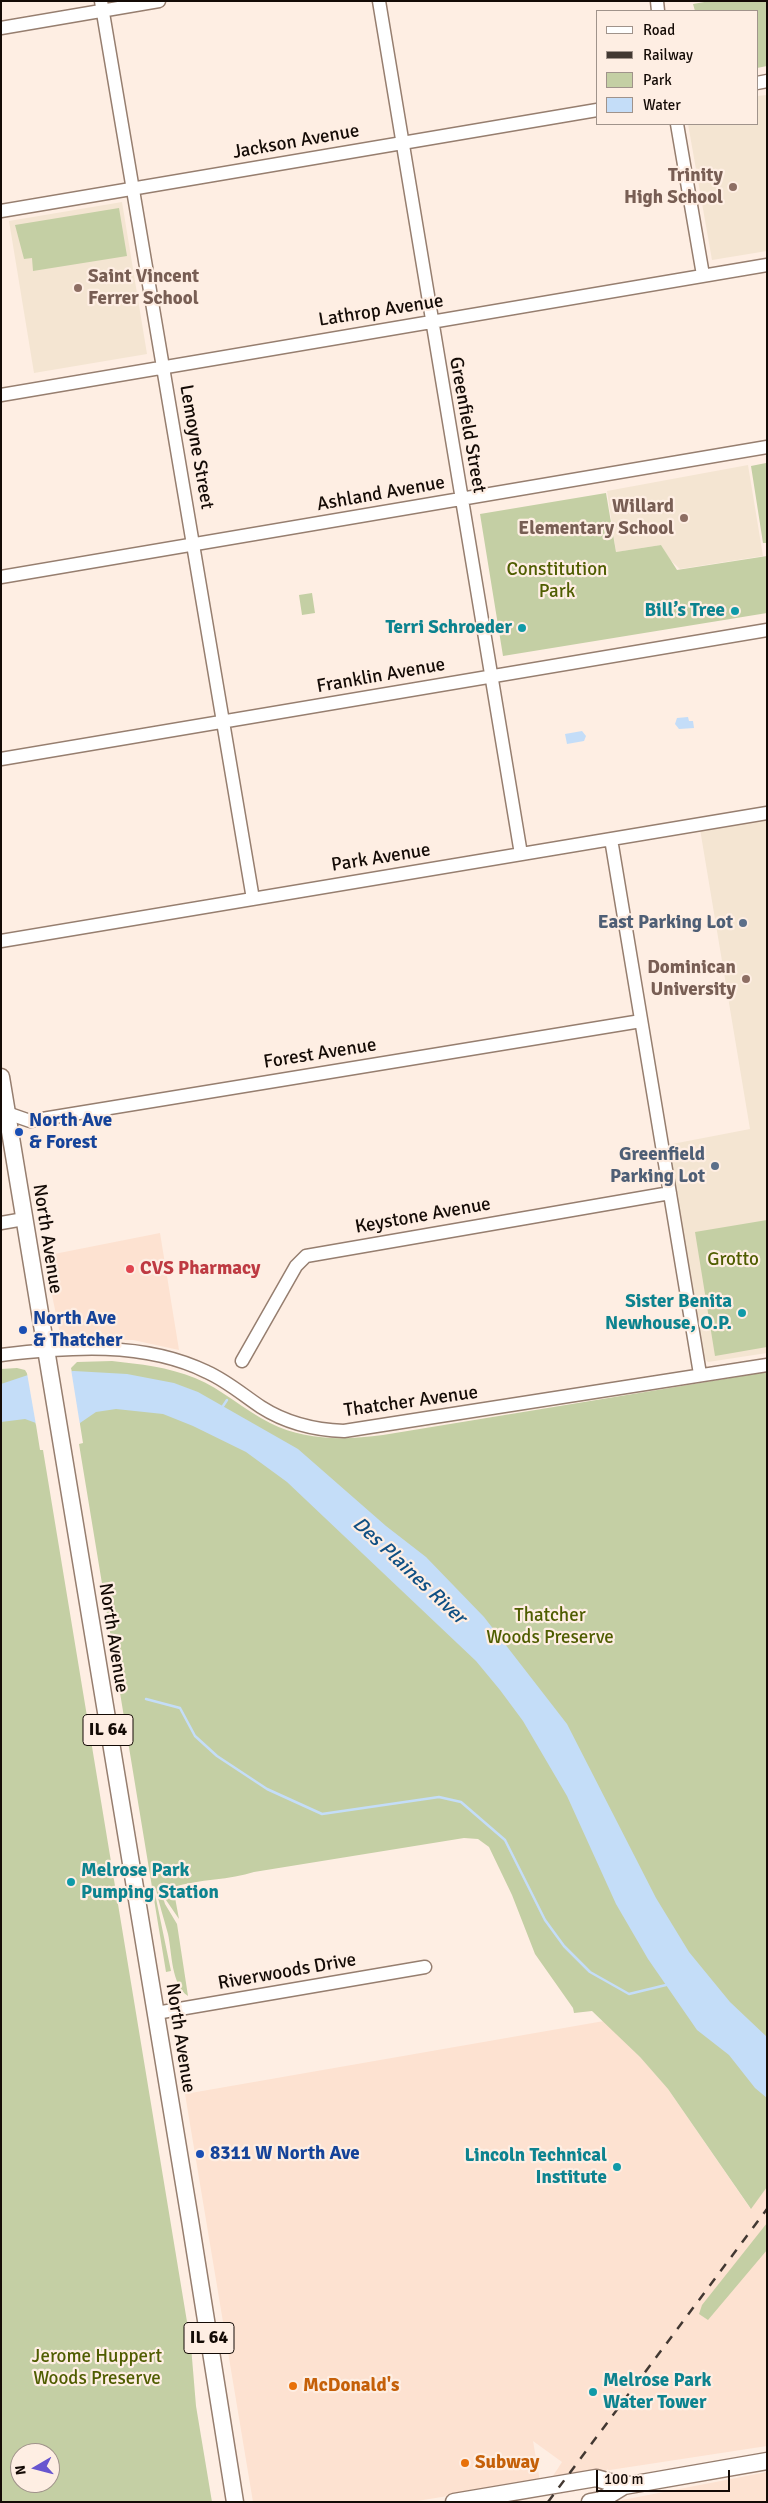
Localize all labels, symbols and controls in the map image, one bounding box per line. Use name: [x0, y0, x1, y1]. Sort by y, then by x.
legend: [596, 10, 758, 125]
text: Road: [643, 21, 675, 39]
text: Railway: [643, 46, 693, 64]
text: Park: [643, 71, 672, 89]
text: Water: [643, 96, 681, 114]
street label: Jackson Avenue: [231, 120, 361, 164]
place label: Trinity High School: [624, 165, 723, 209]
marker: Trinity High School: [727, 181, 739, 193]
place label: Saint Vincent Ferrer School: [88, 266, 199, 310]
marker: Saint Vincent Ferrer School: [72, 282, 84, 294]
street label: Lathrop Avenue: [317, 290, 445, 332]
street label: Greenfield Street: [444, 355, 490, 495]
street label: Lemoyne Street: [174, 383, 218, 511]
street label: Ashland Avenue: [315, 472, 447, 516]
place label: Willard Elementary School: [518, 496, 674, 540]
marker: Willard Elementary School: [678, 512, 690, 524]
park label: Constitution Park: [507, 559, 607, 603]
place label: Bill’s Tree: [644, 600, 725, 622]
marker: Bill’s Tree: [729, 605, 741, 617]
place label: Terri Schroeder: [385, 617, 512, 639]
marker: Terri Schroeder: [516, 622, 528, 634]
street label: Franklin Avenue: [315, 653, 447, 699]
street label: Park Avenue: [330, 839, 432, 877]
place label: East Parking Lot: [598, 912, 733, 934]
marker: East Parking Lot: [737, 917, 749, 929]
place label: Dominican University: [647, 957, 736, 1001]
marker: Dominican University: [740, 973, 752, 985]
street label: Forest Avenue: [262, 1034, 378, 1074]
place label: North Ave & Forest: [29, 1110, 112, 1154]
marker: North Ave & Forest: [13, 1126, 25, 1138]
place label: Greenfield Parking Lot: [610, 1144, 705, 1188]
marker: Greenfield Parking Lot: [709, 1160, 721, 1172]
street label: North Avenue: [27, 1183, 67, 1295]
street label: Keystone Avenue: [353, 1193, 493, 1239]
park label: Grotto: [707, 1249, 759, 1271]
place label: CVS Pharmacy: [140, 1258, 260, 1280]
marker: CVS Pharmacy: [124, 1263, 136, 1275]
place label: Sister Benita Newhouse, O.P.: [605, 1291, 732, 1335]
marker: Sister Benita Newhouse, O.P.: [736, 1307, 748, 1319]
place label: North Ave & Thatcher: [33, 1308, 123, 1352]
marker: North Ave & Thatcher: [17, 1324, 29, 1336]
street label: Thatcher Avenue: [343, 1381, 479, 1423]
water label: Des Plaines River: [347, 1512, 471, 1630]
street label: North Avenue: [93, 1582, 133, 1694]
park label: Thatcher Woods Preserve: [486, 1605, 614, 1649]
road number: IL 64: [83, 1714, 133, 1746]
place label: Melrose Park Pumping Station: [81, 1860, 219, 1904]
marker: Melrose Park Pumping Station: [65, 1876, 77, 1888]
street label: Riverwoods Drive: [216, 1949, 358, 1995]
street label: North Avenue: [160, 1982, 200, 2094]
place label: 8311 W North Ave: [210, 2143, 360, 2165]
place label: Lincoln Technical Institute: [464, 2145, 607, 2189]
marker: 8311 W North Ave: [194, 2148, 206, 2160]
marker: Lincoln Technical Institute: [611, 2161, 623, 2173]
road number: IL 64: [184, 2322, 234, 2354]
park label: Jerome Huppert Woods Preserve: [32, 2346, 162, 2390]
place label: Melrose Park Water Tower: [603, 2370, 711, 2414]
place label: McDonald's: [303, 2375, 399, 2397]
marker: McDonald's: [287, 2380, 299, 2392]
marker: Melrose Park Water Tower: [587, 2386, 599, 2398]
north arrow: [10, 2443, 60, 2493]
place label: Subway: [475, 2452, 539, 2474]
marker: Subway: [459, 2457, 471, 2469]
scale bar: [598, 2460, 732, 2492]
text: N: [12, 2464, 30, 2476]
text: 100 m: [604, 2470, 644, 2488]

